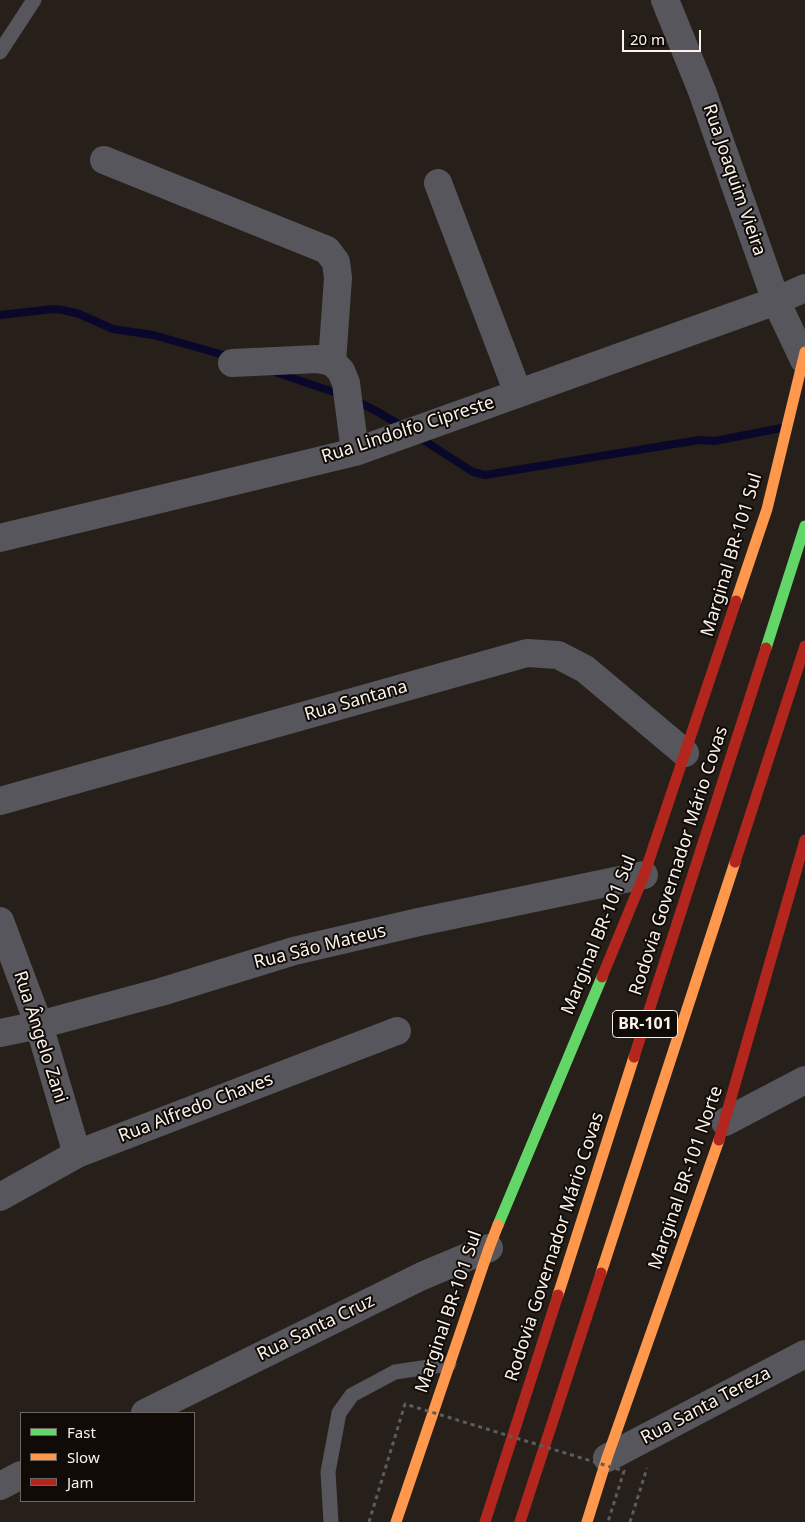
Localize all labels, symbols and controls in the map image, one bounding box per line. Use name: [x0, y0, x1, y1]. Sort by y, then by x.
scale bar: [625, 20, 704, 52]
text: 20 m: [630, 29, 665, 49]
street label: Rua Joaquim Vieira: [698, 101, 770, 259]
street label: Rua Lindolfo Cipreste: [319, 392, 497, 468]
street label: Marginal BR-101 Sul: [697, 471, 767, 639]
street label: Rua Santana: [302, 676, 410, 726]
street label: Rodovia Governador Mário Covas: [625, 724, 733, 998]
street label: Marginal BR-101 Sul: [557, 852, 641, 1018]
street label: Rua São Mateus: [252, 920, 388, 974]
street label: Rua Ângelo Zani: [9, 968, 71, 1106]
road number: BR-101: [612, 1011, 678, 1038]
street label: Rua Alfredo Chaves: [116, 1069, 276, 1147]
street label: Marginal BR-101 Norte: [644, 1083, 728, 1273]
street label: Rodovia Governador Mário Covas: [501, 1110, 609, 1384]
street label: Marginal BR-101 Sul: [411, 1228, 487, 1396]
street label: Rua Santa Cruz: [254, 1290, 378, 1366]
street label: Rua Santa Tereza: [637, 1363, 775, 1449]
legend: [20, 1412, 195, 1502]
text: Fast: [67, 1422, 96, 1442]
text: Slow: [67, 1447, 100, 1467]
text: Jam: [67, 1472, 94, 1492]

